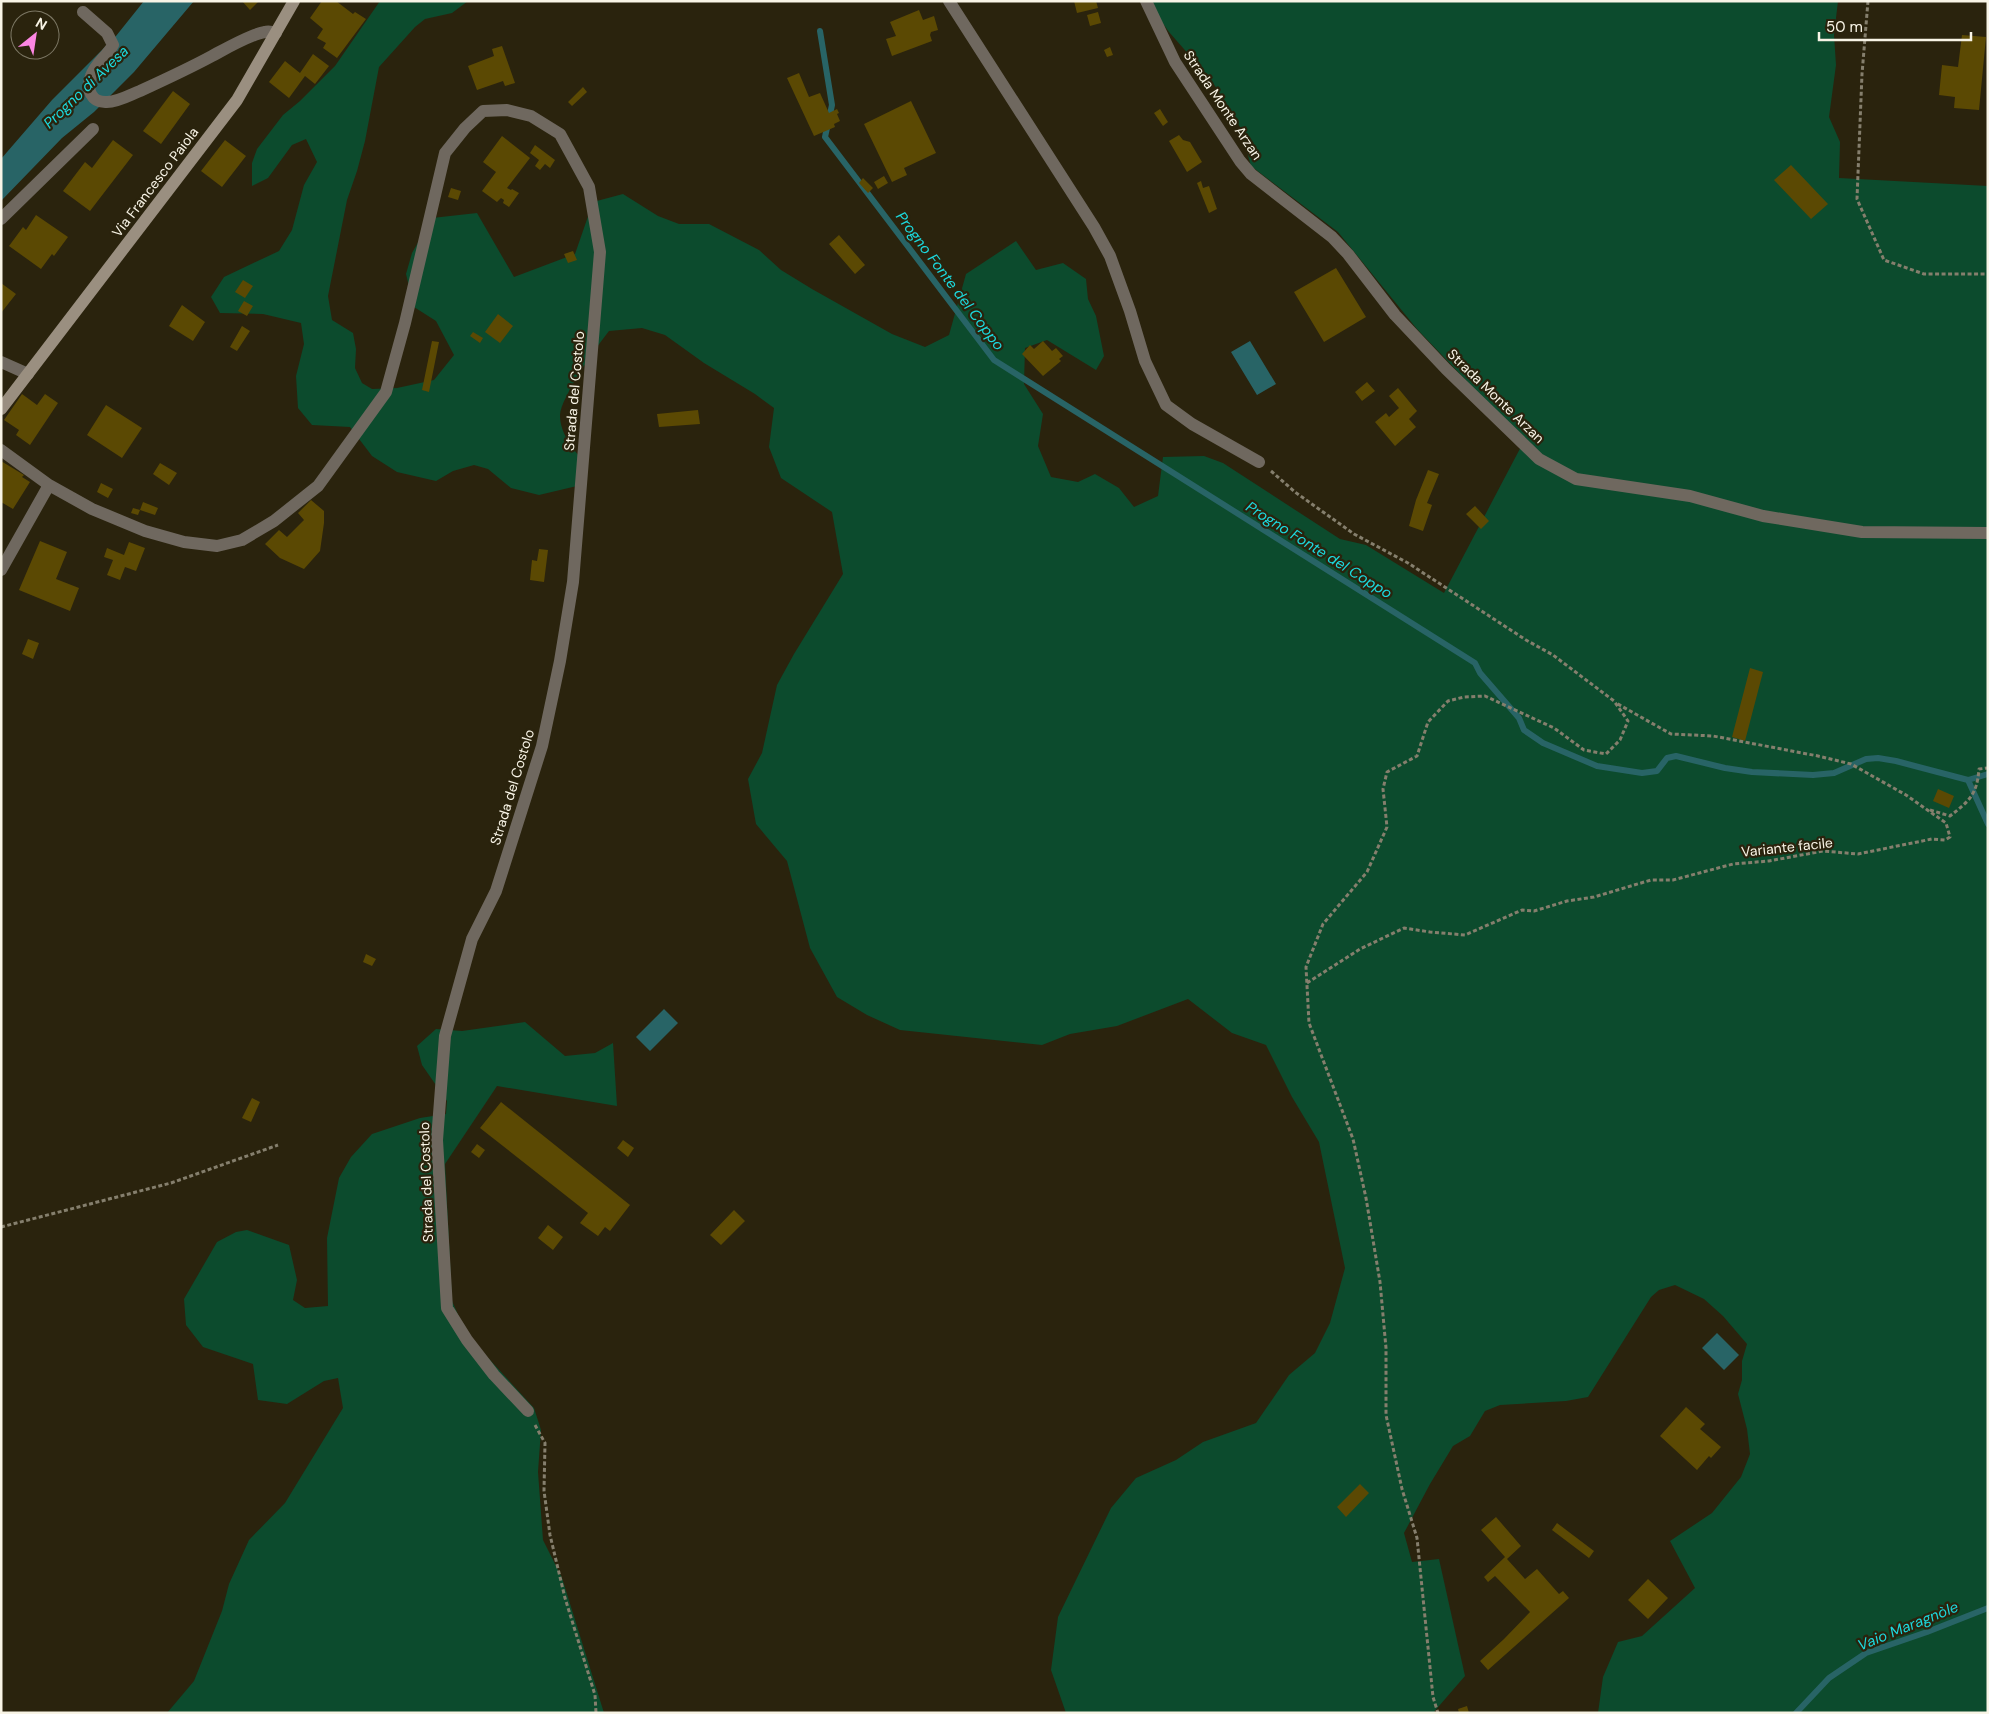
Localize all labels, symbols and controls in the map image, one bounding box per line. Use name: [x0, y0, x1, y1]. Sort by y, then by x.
north arrow: [10, 10, 60, 60]
scale bar: [1819, 10, 1972, 42]
text: N: [33, 13, 50, 34]
text: 50 m: [1826, 17, 1863, 37]
water label: Progno di Avesa: [39, 41, 133, 133]
street label: Strada Monte Arzan: [1180, 47, 1266, 163]
street label: Via Francesco Paiola: [108, 123, 202, 241]
water label: Progno Fonte del Coppo: [891, 208, 1009, 355]
street label: Strada del Costolo: [560, 330, 588, 452]
street label: Strada Monte Arzan: [1444, 345, 1548, 447]
water label: Progno Fonte del Coppo: [1242, 497, 1396, 603]
street label: Strada del Costolo: [486, 727, 538, 847]
street label: Variante facile: [1740, 833, 1834, 861]
street label: Strada del Costolo: [415, 1122, 437, 1242]
water label: Vaio Maragnòle: [1855, 1597, 1962, 1655]

